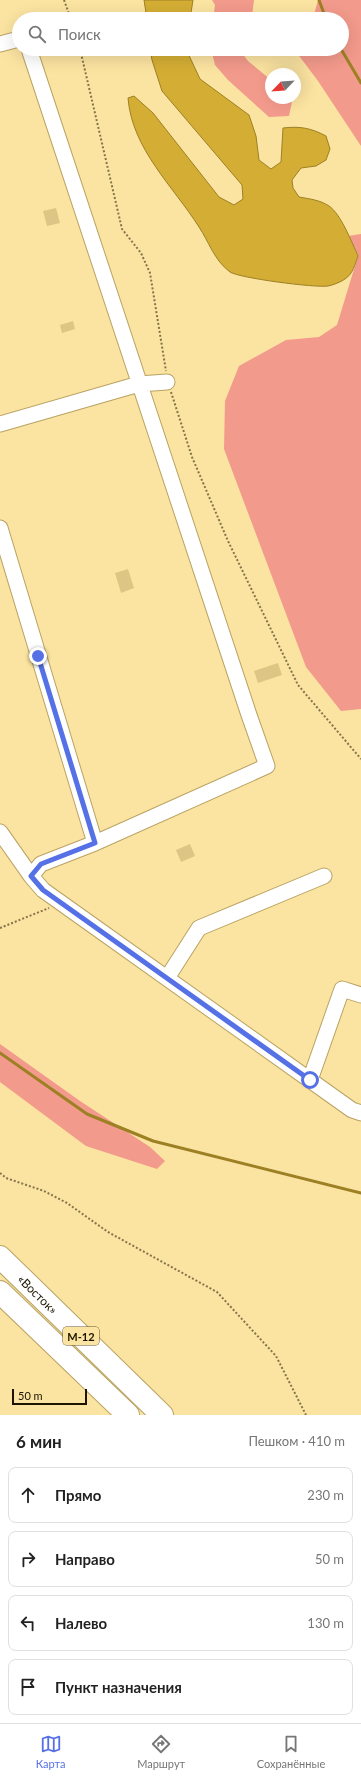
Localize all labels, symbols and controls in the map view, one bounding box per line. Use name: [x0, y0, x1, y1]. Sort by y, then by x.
search box: [12, 12, 349, 56]
icon: search: [26, 23, 48, 45]
text: Поиск: [58, 25, 101, 43]
north arrow: [265, 68, 301, 104]
route end: [29, 647, 47, 665]
route start: [301, 1071, 319, 1089]
street label: «Восток»: [15, 1271, 61, 1317]
road number: М-12: [63, 1327, 99, 1345]
scale bar: [12, 1387, 87, 1406]
text: 50 m: [18, 1389, 43, 1402]
text: 6 мин: [16, 1431, 62, 1452]
text: Пешком · 410 m: [248, 1433, 345, 1449]
icon: ahead: [17, 1484, 39, 1506]
text: Прямо: [55, 1486, 101, 1504]
text: 230 m: [307, 1487, 344, 1503]
icon: right: [17, 1548, 39, 1570]
text: Направо: [55, 1550, 115, 1568]
text: 50 m: [315, 1551, 344, 1567]
icon: left: [17, 1612, 39, 1634]
text: Налево: [55, 1614, 107, 1632]
text: 130 m: [307, 1615, 344, 1631]
icon: arrive: [17, 1676, 39, 1698]
text: Пункт назначения: [55, 1678, 182, 1696]
tab: Карта: [36, 1733, 66, 1770]
tab: Маршрут: [137, 1733, 185, 1770]
tab: Сохранённые: [257, 1733, 325, 1770]

